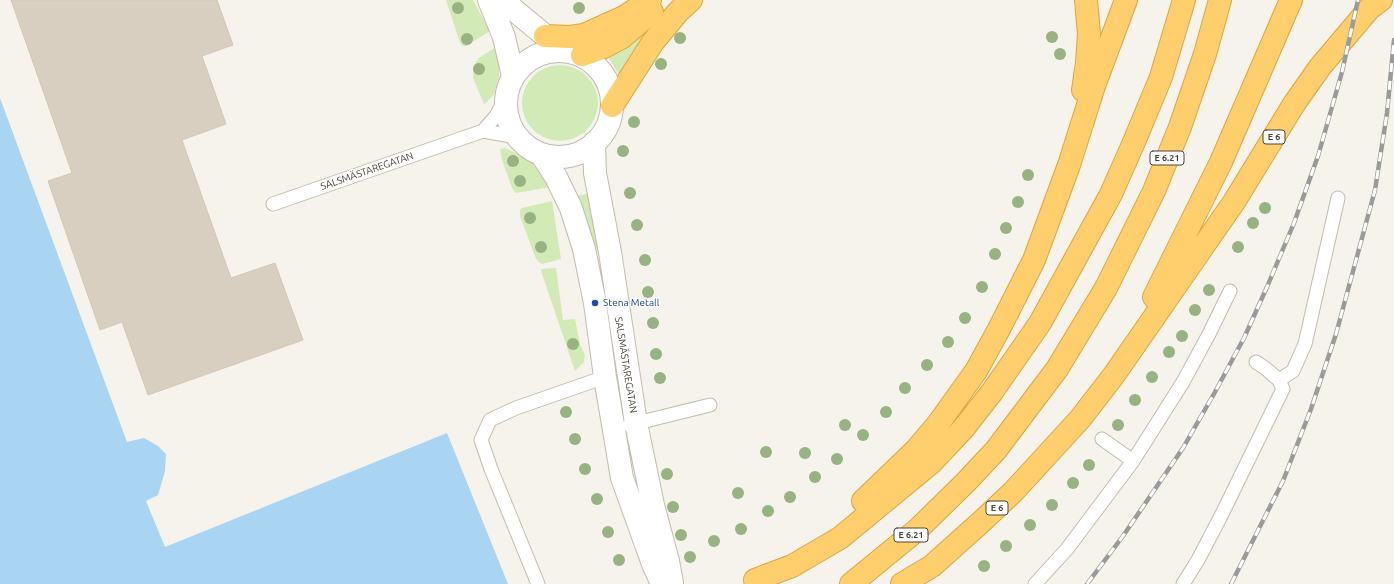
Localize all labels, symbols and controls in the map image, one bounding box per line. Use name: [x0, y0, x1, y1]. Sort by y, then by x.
road number: E 6: [1263, 130, 1285, 144]
street label: SALSMÄSTAREGATAN: [319, 150, 415, 192]
road number: E 6.21: [1150, 151, 1184, 165]
place label: Stena Metall: [603, 297, 659, 309]
marker: Stena Metall: [590, 298, 600, 308]
street label: SALSMÄSTAREGATAN: [612, 316, 640, 414]
road number: E 6: [986, 501, 1008, 515]
road number: E 6.21: [894, 528, 928, 542]

